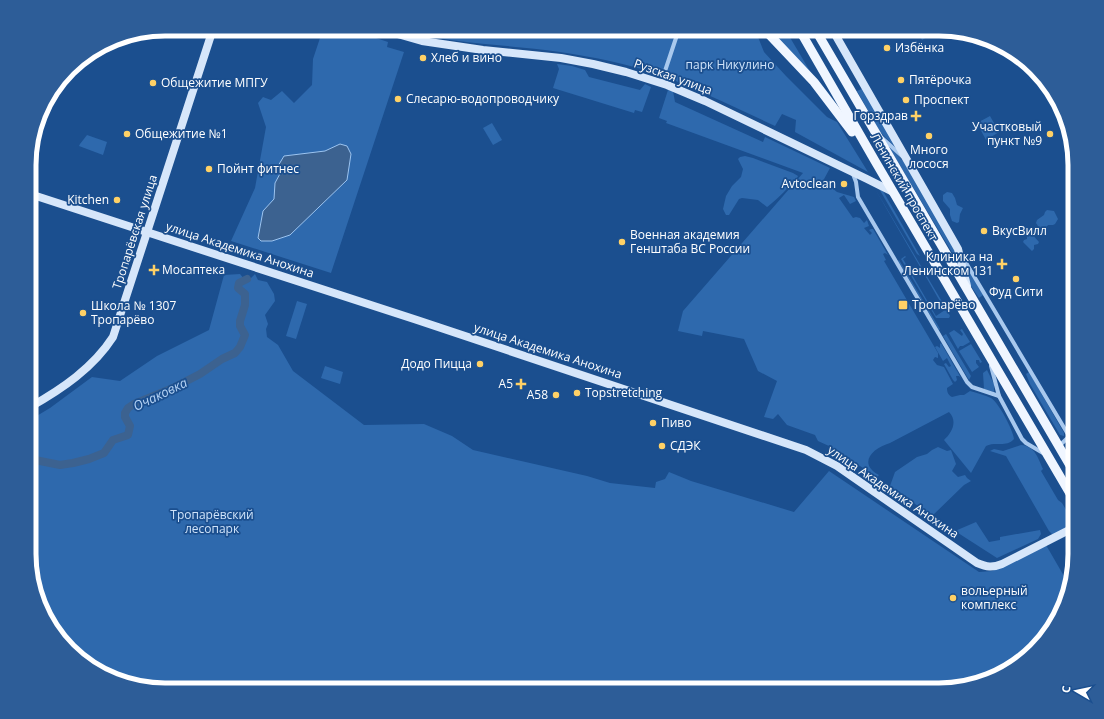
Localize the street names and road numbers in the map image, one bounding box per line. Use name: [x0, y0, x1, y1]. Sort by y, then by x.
street label: Рузская улица: [632, 55, 715, 99]
street label: Ленинский проспект: [867, 130, 942, 244]
street label: Тропарёвская улица: [108, 172, 161, 291]
street label: улица Академика Анохина: [164, 218, 316, 282]
street label: улица Академика Анохина: [472, 319, 624, 383]
street label: улица Академика Анохина: [824, 441, 962, 542]

